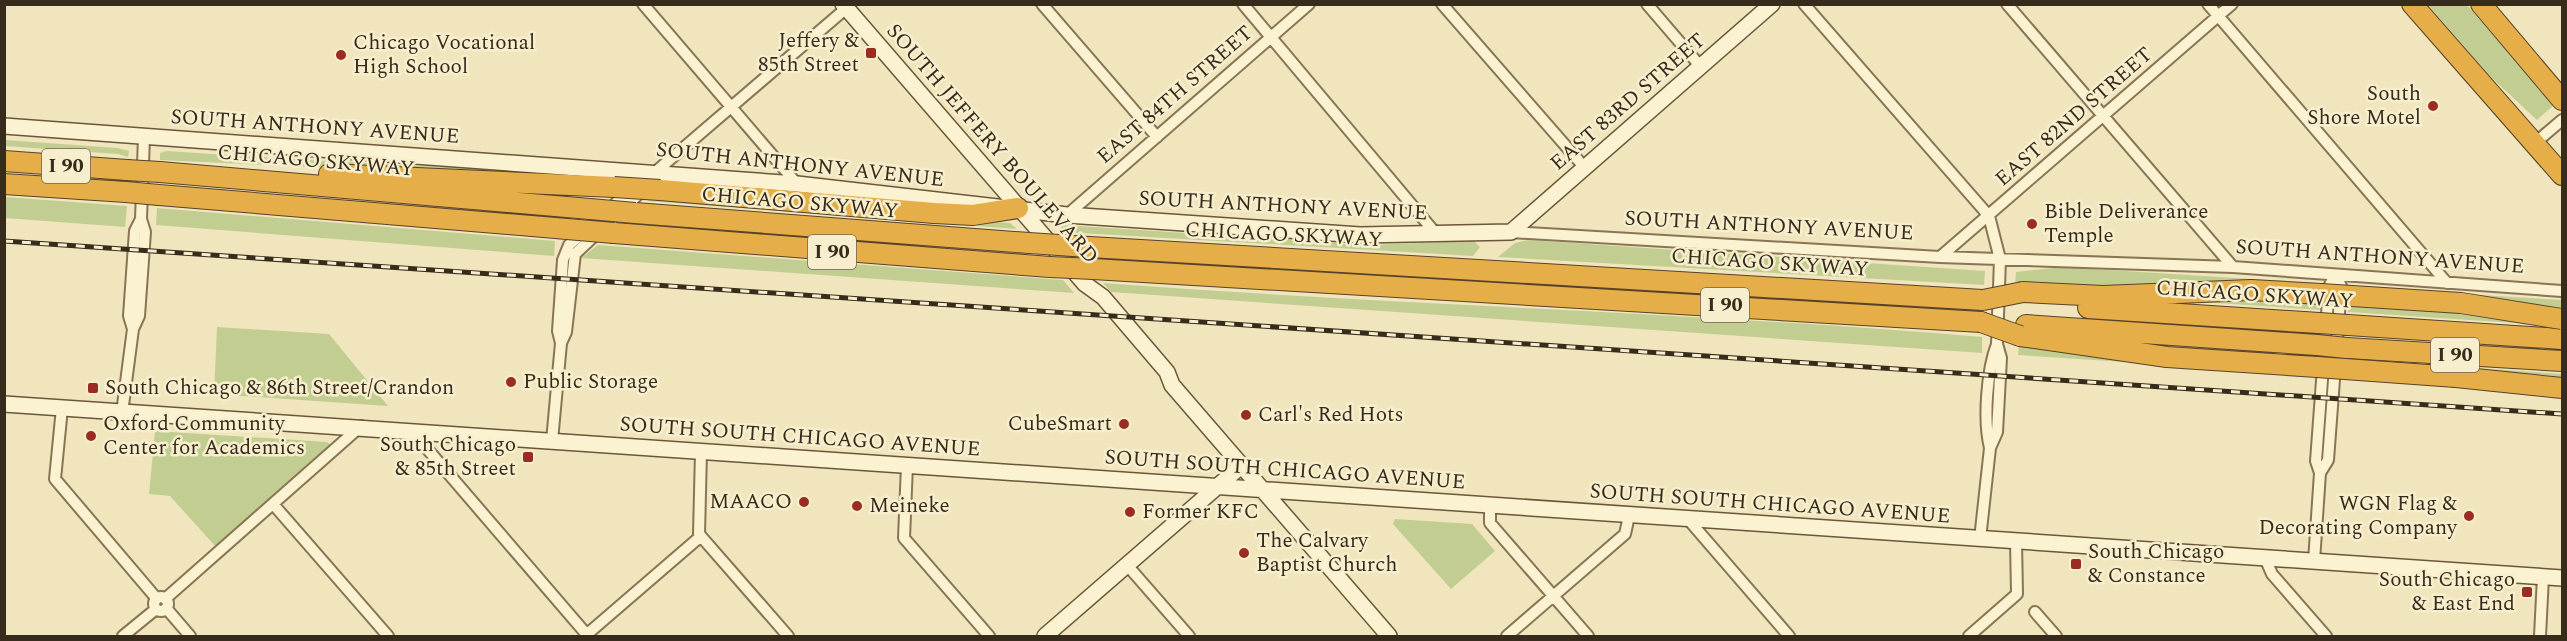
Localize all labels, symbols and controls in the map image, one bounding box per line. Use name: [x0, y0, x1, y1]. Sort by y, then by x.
street label: SOUTH JEFFERY BOULEVARD: [878, 17, 1106, 271]
street label: EAST 84TH STREET: [1090, 18, 1260, 172]
place label: Jeffery & 85th Street: [758, 25, 859, 81]
street label: EAST 83RD STREET: [1543, 25, 1713, 179]
place label: Chicago Vocational High School: [353, 27, 535, 83]
street label: EAST 82ND STREET: [1988, 39, 2160, 195]
marker: Jeffery & 85th Street: [864, 46, 878, 60]
marker: Chicago Vocational High School: [334, 48, 348, 62]
place label: South Shore Motel: [2307, 78, 2421, 134]
marker: South Shore Motel: [2426, 99, 2440, 113]
street label: SOUTH ANTHONY AVENUE: [170, 101, 460, 153]
street label: SOUTH ANTHONY AVENUE: [654, 134, 946, 196]
street label: CHICAGO SKYWAY: [216, 136, 416, 186]
road number: I 90: [42, 149, 90, 183]
street label: CHICAGO SKYWAY: [700, 178, 900, 228]
street label: SOUTH ANTHONY AVENUE: [1138, 182, 1428, 230]
place label: Bible Deliverance Temple: [2044, 196, 2208, 252]
street label: SOUTH ANTHONY AVENUE: [1624, 202, 1914, 250]
street label: CHICAGO SKYWAY: [1184, 214, 1384, 256]
marker: Bible Deliverance Temple: [2025, 217, 2039, 231]
street label: SOUTH ANTHONY AVENUE: [2235, 231, 2525, 283]
road number: I 90: [808, 235, 856, 269]
street label: CHICAGO SKYWAY: [1670, 240, 1870, 286]
street label: CHICAGO SKYWAY: [2155, 272, 2355, 318]
road number: I 90: [1701, 288, 1749, 322]
road number: I 90: [2431, 338, 2479, 372]
place label: Public Storage: [523, 366, 658, 398]
place label: South Chicago & 86th Street/Crandon: [105, 372, 454, 404]
marker: Public Storage: [504, 375, 518, 389]
marker: South Chicago & 86th Street/Crandon: [86, 381, 100, 395]
place label: Carl's Red Hots: [1258, 399, 1404, 431]
place label: Oxford Community Center for Academics: [103, 408, 305, 464]
street label: SOUTH SOUTH CHICAGO AVENUE: [619, 408, 981, 466]
place label: CubeSmart: [1008, 408, 1112, 440]
marker: Carl's Red Hots: [1239, 408, 1253, 422]
marker: CubeSmart: [1117, 417, 1131, 431]
marker: Oxford Community Center for Academics: [84, 429, 98, 443]
place label: South Chicago & 85th Street: [380, 429, 516, 485]
street label: SOUTH SOUTH CHICAGO AVENUE: [1104, 441, 1466, 499]
marker: South Chicago & 85th Street: [521, 450, 535, 464]
street label: SOUTH SOUTH CHICAGO AVENUE: [1589, 475, 1951, 533]
place label: MAACO: [709, 486, 792, 518]
place label: WGN Flag & Decorating Company: [2258, 488, 2458, 544]
place label: Meineke: [869, 490, 950, 522]
marker: MAACO: [797, 495, 811, 509]
place label: Former KFC: [1142, 496, 1259, 528]
marker: Meineke: [850, 499, 864, 513]
marker: Former KFC: [1123, 505, 1137, 519]
marker: WGN Flag & Decorating Company: [2462, 509, 2476, 523]
place label: The Calvary Baptist Church: [1256, 525, 1397, 581]
place label: South Chicago & Constance: [2088, 536, 2224, 592]
marker: The Calvary Baptist Church: [1237, 546, 1251, 560]
marker: South Chicago & Constance: [2069, 557, 2083, 571]
place label: South Chicago & East End: [2379, 564, 2515, 620]
marker: South Chicago & East End: [2520, 585, 2534, 599]

